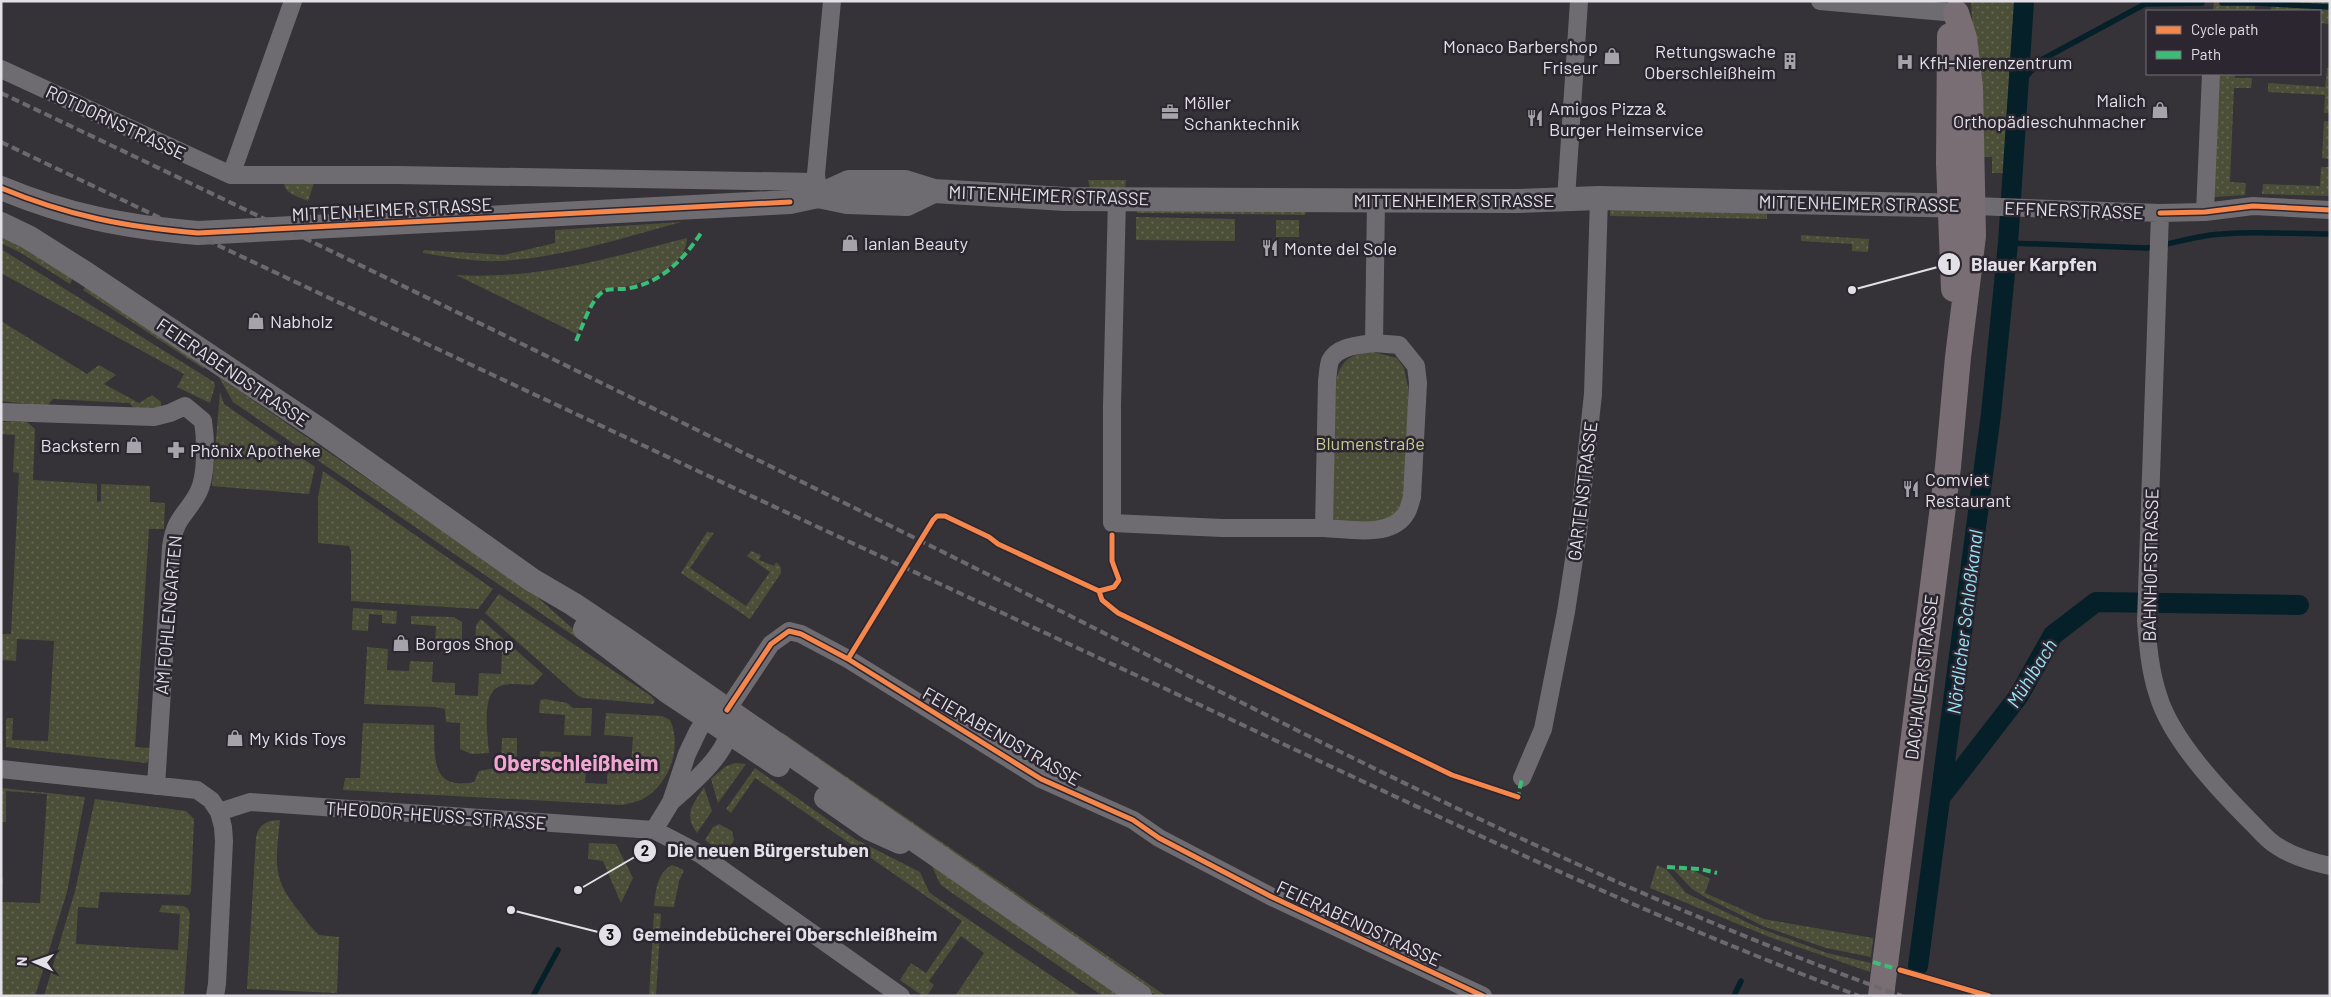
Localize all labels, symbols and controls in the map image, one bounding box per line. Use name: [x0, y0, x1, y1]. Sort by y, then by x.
legend: [2146, 10, 2321, 75]
text: Cycle path: [2191, 20, 2258, 38]
place label: Monaco Barbershop Friseur: [1443, 35, 1598, 78]
place label: Rettungswache Oberschleißheim: [1644, 40, 1776, 83]
text: Path: [2191, 45, 2221, 63]
shop icon: Monaco Barbershop Friseur: [1602, 46, 1622, 66]
building icon: Rettungswache Oberschleißheim: [1780, 51, 1800, 71]
place label: KfH-Nierenzentrum: [1919, 51, 2072, 73]
hospital icon: KfH-Nierenzentrum: [1895, 52, 1915, 72]
street label: ROTDORNSTRASSE: [42, 80, 190, 164]
place label: Malich Orthopädieschuhmacher: [1953, 89, 2146, 132]
place label: Möller Schanktechnik: [1184, 91, 1300, 134]
place label: Amigos Pizza & Burger Heimservice: [1549, 97, 1704, 140]
shop icon: Malich Orthopädieschuhmacher: [2150, 100, 2170, 120]
office icon: Möller Schanktechnik: [1160, 102, 1180, 122]
restaurant icon: Amigos Pizza & Burger Heimservice: [1525, 108, 1545, 128]
street label: MITTENHEIMER STRASSE: [948, 180, 1150, 210]
street label: MITTENHEIMER STRASSE: [1353, 189, 1555, 211]
street label: MITTENHEIMER STRASSE: [1758, 190, 1960, 216]
street label: MITTENHEIMER STRASSE: [291, 193, 493, 225]
street label: EFFNERSTRASSE: [2004, 197, 2144, 223]
place label: lanlan Beauty: [864, 232, 968, 254]
shop icon: lanlan Beauty: [840, 233, 860, 253]
place label: Monte del Sole: [1284, 237, 1397, 259]
restaurant icon: Monte del Sole: [1260, 238, 1280, 258]
callout: Blauer Karpfen: [1936, 247, 2107, 281]
text: Blauer Karpfen: [1971, 252, 2097, 275]
text: 1: [1946, 255, 1952, 273]
place label: Nabholz: [270, 310, 333, 332]
shop icon: Nabholz: [246, 311, 266, 331]
street label: FEIERABENDSTRASSE: [153, 313, 313, 431]
street label: GARTENSTRASSE: [1563, 420, 1601, 562]
park label: Blumenstraße: [1315, 432, 1425, 454]
place label: Backstern: [41, 434, 120, 456]
shop icon: Backstern: [124, 435, 144, 455]
place label: Phönix Apotheke: [190, 439, 321, 461]
pharmacy icon: Phönix Apotheke: [166, 440, 186, 460]
place label: Comviet Restaurant: [1925, 468, 2011, 511]
restaurant icon: Comviet Restaurant: [1901, 479, 1921, 499]
street label: BAHNHOFSTRASSE: [2138, 488, 2162, 642]
water label: Nördlicher Schloßkanal: [1941, 528, 1987, 716]
street label: AM FOHLENGARTEN: [150, 534, 186, 696]
street label: DACHAUER STRASSE: [1900, 593, 1942, 761]
place label: Borgos Shop: [415, 632, 514, 654]
shop icon: Borgos Shop: [391, 633, 411, 653]
water label: Mühlbach: [2001, 634, 2061, 712]
street label: FEIERABENDSTRASSE: [919, 682, 1085, 790]
place label: My Kids Toys: [249, 727, 346, 749]
shop icon: My Kids Toys: [225, 728, 245, 748]
district label: Oberschleißheim: [494, 749, 658, 775]
street label: THEODOR-HEUSS-STRASSE: [325, 796, 547, 834]
callout: Die neuen Bürgerstuben: [632, 834, 879, 868]
text: Die neuen Bürgerstuben: [667, 838, 869, 861]
text: 2: [641, 841, 649, 859]
street label: FEIERABENDSTRASSE: [1273, 875, 1445, 971]
callout: Gemeindebücherei Oberschleißheim: [597, 918, 947, 952]
text: Gemeindebücherei Oberschleißheim: [633, 922, 937, 945]
text: 3: [606, 925, 614, 943]
north arrow: [10, 937, 60, 987]
text: N: [13, 957, 30, 966]

